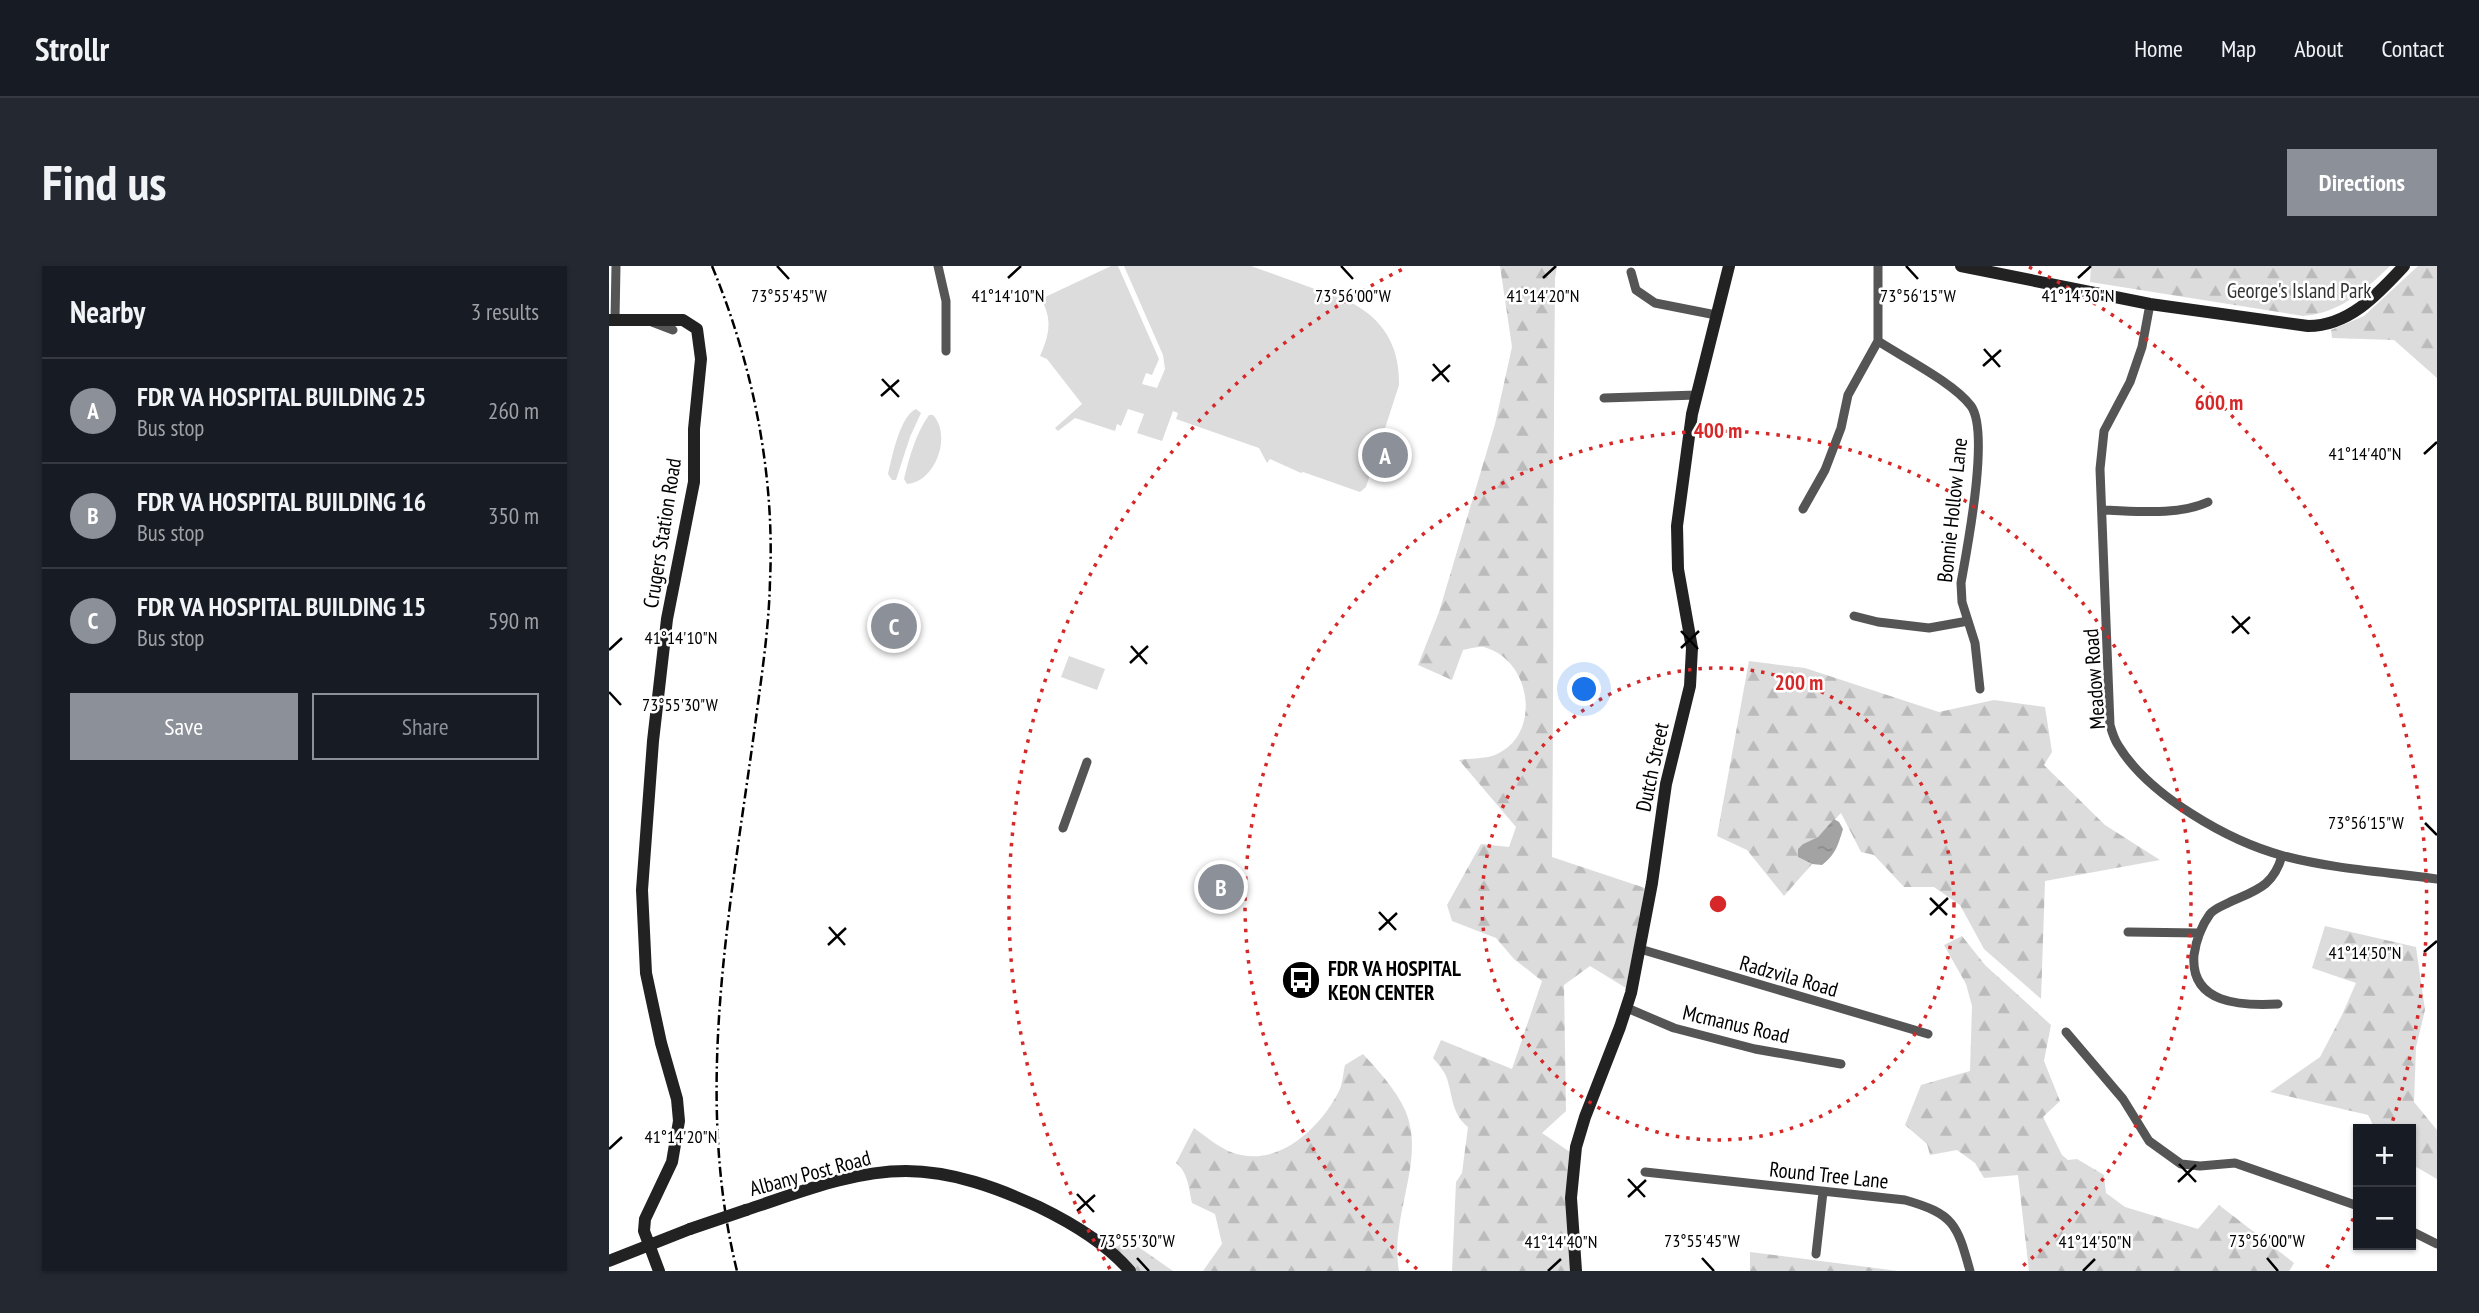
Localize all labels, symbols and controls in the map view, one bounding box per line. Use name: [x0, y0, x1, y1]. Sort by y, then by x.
text: Strollr: [35, 27, 109, 70]
text: Home: [2134, 33, 2183, 64]
text: Map: [2221, 33, 2256, 64]
text: About: [2294, 33, 2343, 64]
text: Contact: [2381, 33, 2444, 64]
button: Directions: [2287, 149, 2437, 216]
text: Find us: [42, 150, 166, 214]
park label: George's Island Park: [2227, 277, 2371, 304]
text: 73°55'45"W: [751, 284, 827, 307]
text: 41°14'10"N: [972, 284, 1044, 307]
text: 73°56'00"W: [1315, 284, 1391, 307]
text: 41°14'20"N: [1507, 284, 1579, 307]
text: 73°56'15"W: [1880, 284, 1956, 307]
text: 41°14'30"N: [2042, 284, 2114, 307]
text: Nearby: [70, 292, 145, 331]
text: 3 results: [471, 297, 539, 326]
text: FDR VA HOSPITAL BUILDING 25: [137, 380, 426, 413]
text: 600 m: [2195, 389, 2243, 416]
text: A: [87, 396, 99, 425]
text: 260 m: [488, 396, 539, 425]
text: Bus stop: [137, 413, 204, 442]
text: 400 m: [1694, 417, 1742, 444]
pin: A: [1362, 429, 1408, 481]
street label: Bonnie Hollow Lane: [1931, 436, 1973, 584]
text: 41°14'40"N: [2329, 442, 2401, 465]
street label: Crugers Station Road: [637, 456, 687, 610]
text: FDR VA HOSPITAL BUILDING 16: [137, 485, 426, 518]
text: B: [87, 501, 99, 530]
text: 350 m: [488, 501, 539, 530]
text: Bus stop: [137, 518, 204, 547]
text: FDR VA HOSPITAL BUILDING 15: [137, 590, 426, 623]
pin: C: [871, 600, 917, 652]
text: C: [88, 606, 98, 635]
text: 590 m: [488, 606, 539, 635]
text: Bus stop: [137, 623, 204, 652]
text: 41°14'10"N: [645, 626, 717, 649]
street label: Meadow Road: [2077, 628, 2111, 730]
text: 200 m: [1775, 669, 1823, 696]
your location: [1567, 672, 1601, 706]
button: Save: [70, 693, 298, 760]
button: Share: [312, 693, 539, 760]
text: 73°55'30"W: [642, 693, 718, 716]
street label: Dutch Street: [1629, 720, 1675, 814]
text: 73°56'15"W: [2328, 811, 2404, 834]
pin: B: [1198, 861, 1244, 913]
centre of rings: [1706, 892, 1730, 916]
text: 41°14'50"N: [2329, 941, 2401, 964]
street label: Radzvila Road: [1737, 949, 1841, 1003]
place label: FDR VA HOSPITAL KEON CENTER: [1328, 955, 1461, 1006]
bus stop icon: FDR VA HOSPITAL KEON CENTER: [1280, 959, 1322, 1001]
street label: Mcmanus Road: [1680, 999, 1792, 1049]
map controls: [2353, 1124, 2416, 1250]
button: +: [2353, 1124, 2416, 1187]
text: 41°14'20"N: [645, 1125, 717, 1148]
street label: Albany Post Road: [746, 1144, 874, 1202]
street label: Round Tree Lane: [1768, 1155, 1890, 1195]
button: −: [2353, 1187, 2416, 1250]
text: 73°55'30"W: [1099, 1229, 1175, 1252]
text: 73°55'45"W: [1664, 1229, 1740, 1252]
text: 73°56'00"W: [2229, 1229, 2305, 1252]
text: 41°14'40"N: [1525, 1230, 1597, 1253]
text: 41°14'50"N: [2059, 1230, 2131, 1253]

